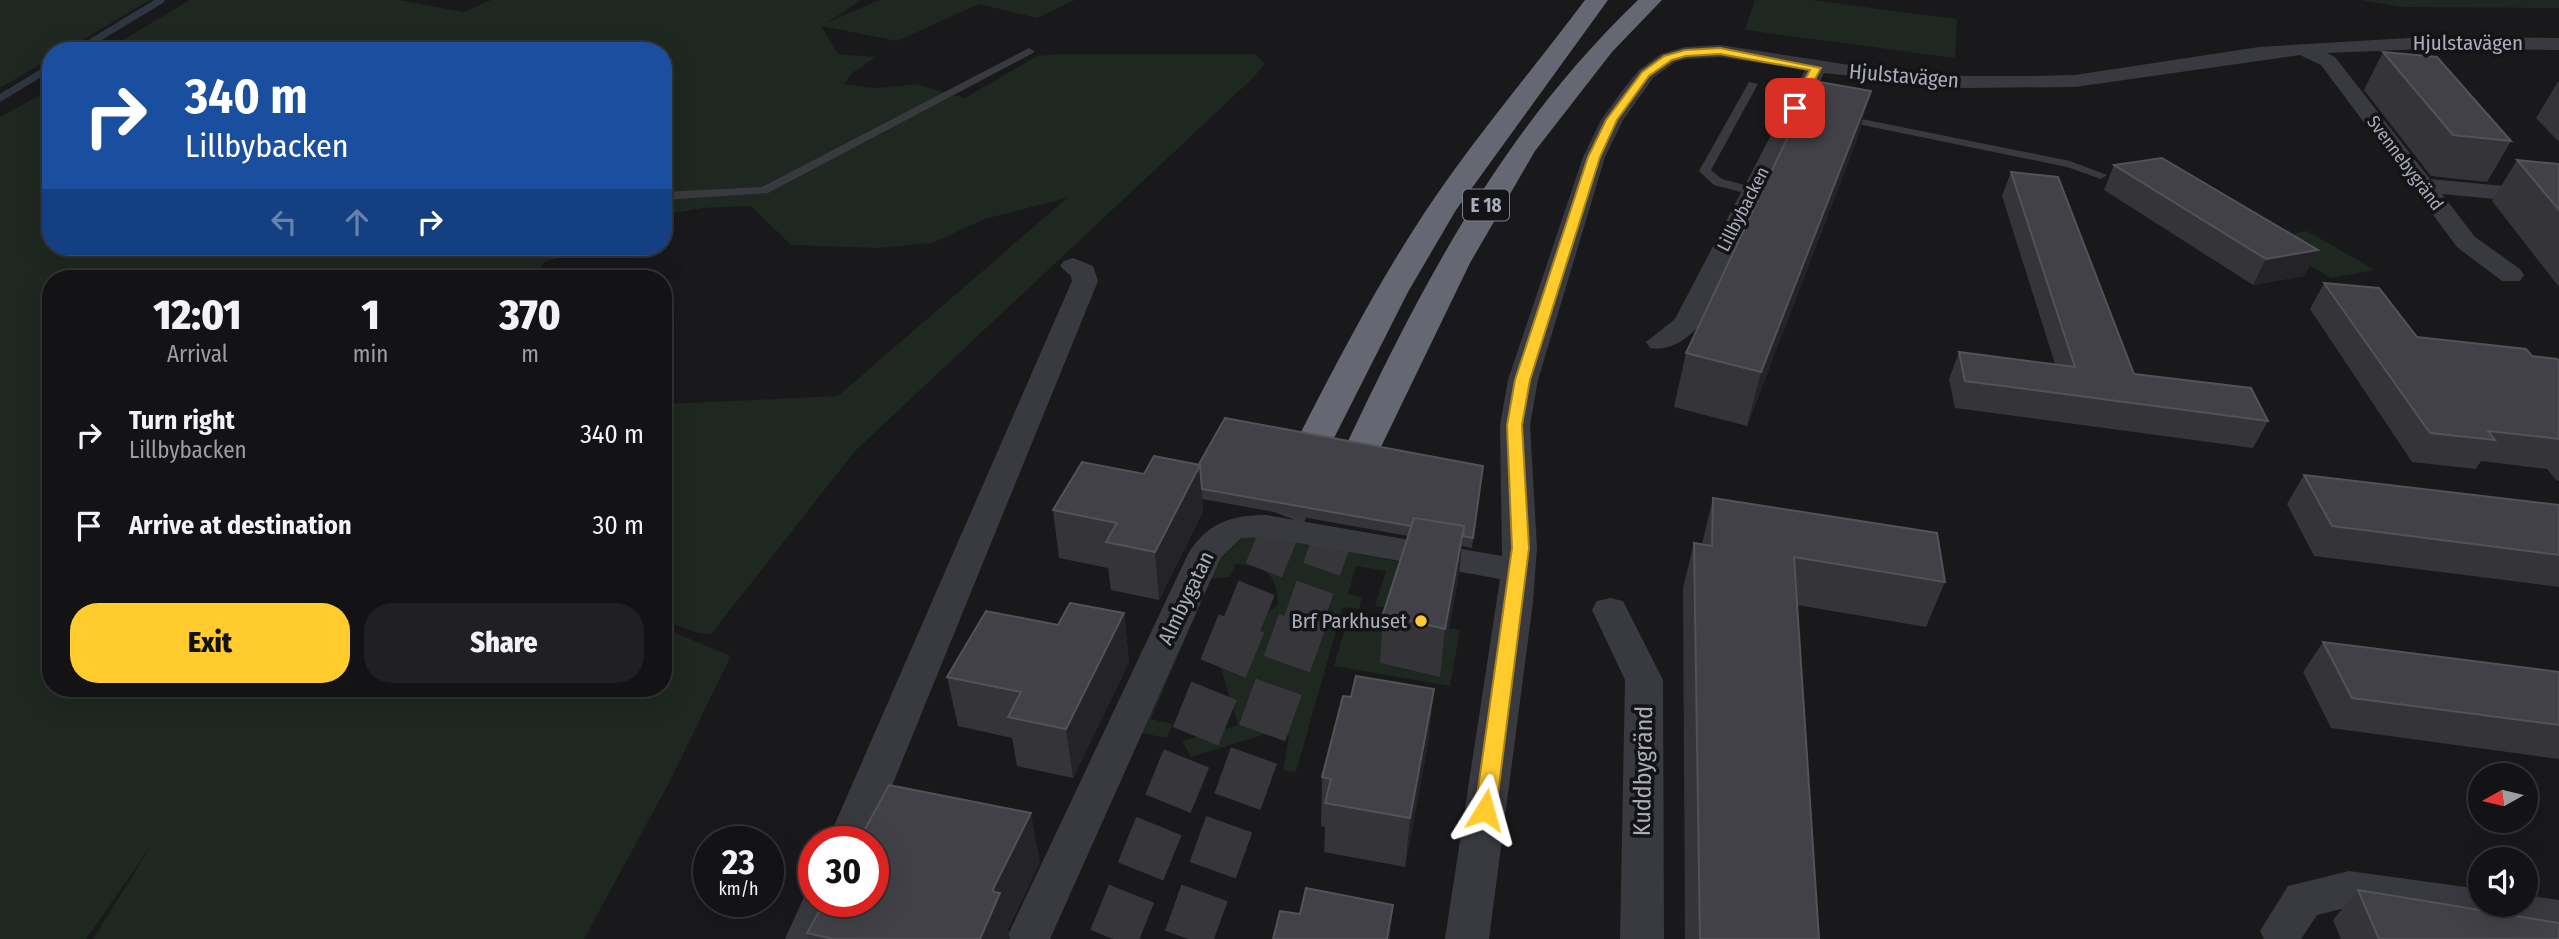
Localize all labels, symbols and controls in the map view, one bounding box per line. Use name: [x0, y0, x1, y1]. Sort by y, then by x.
street label: Hjulstavägen: [2413, 30, 2523, 56]
street label: Hjulstavägen: [1848, 58, 1960, 94]
text: 340 m: [185, 67, 308, 126]
icon: right: [70, 70, 161, 161]
pin: [1765, 78, 1825, 138]
icon: arrive: [1776, 89, 1814, 127]
street label: Svennebygränd: [2362, 111, 2448, 215]
text: Lillbybacken: [185, 127, 349, 165]
street label: Lillbybacken: [1712, 163, 1774, 255]
road number: E 18: [1463, 190, 1509, 220]
icon: left: [265, 203, 303, 241]
icon: ahead: [338, 203, 376, 241]
icon: right: [411, 203, 449, 241]
text: 12:01: [153, 290, 241, 340]
text: 1: [361, 290, 380, 340]
text: 370: [500, 290, 561, 340]
text: Arrival: [167, 340, 228, 368]
text: min: [353, 340, 388, 368]
text: m: [521, 340, 539, 368]
text: Turn right: [129, 405, 235, 436]
icon: right: [70, 416, 108, 454]
text: 340 m: [580, 419, 644, 450]
text: Lillbybacken: [129, 436, 247, 464]
icon: arrive: [70, 507, 108, 545]
text: Arrive at destination: [129, 510, 352, 541]
text: 30 m: [593, 510, 644, 541]
street label: Almbygatan: [1152, 547, 1220, 649]
button: Exit: [70, 603, 350, 683]
button: Share: [364, 603, 644, 683]
place label: Brf Parkhuset: [1291, 608, 1407, 634]
marker: Brf Parkhuset: [1413, 613, 1429, 629]
street label: Kuddbygränd: [1628, 706, 1658, 836]
north arrow: [2468, 763, 2538, 833]
map controls: [2468, 763, 2538, 917]
position arrow: [1448, 773, 1522, 847]
speed limit sign: 30: [798, 826, 889, 917]
text: 23: [722, 841, 755, 883]
button: sound: [2468, 847, 2538, 917]
text: km/h: [718, 878, 759, 900]

